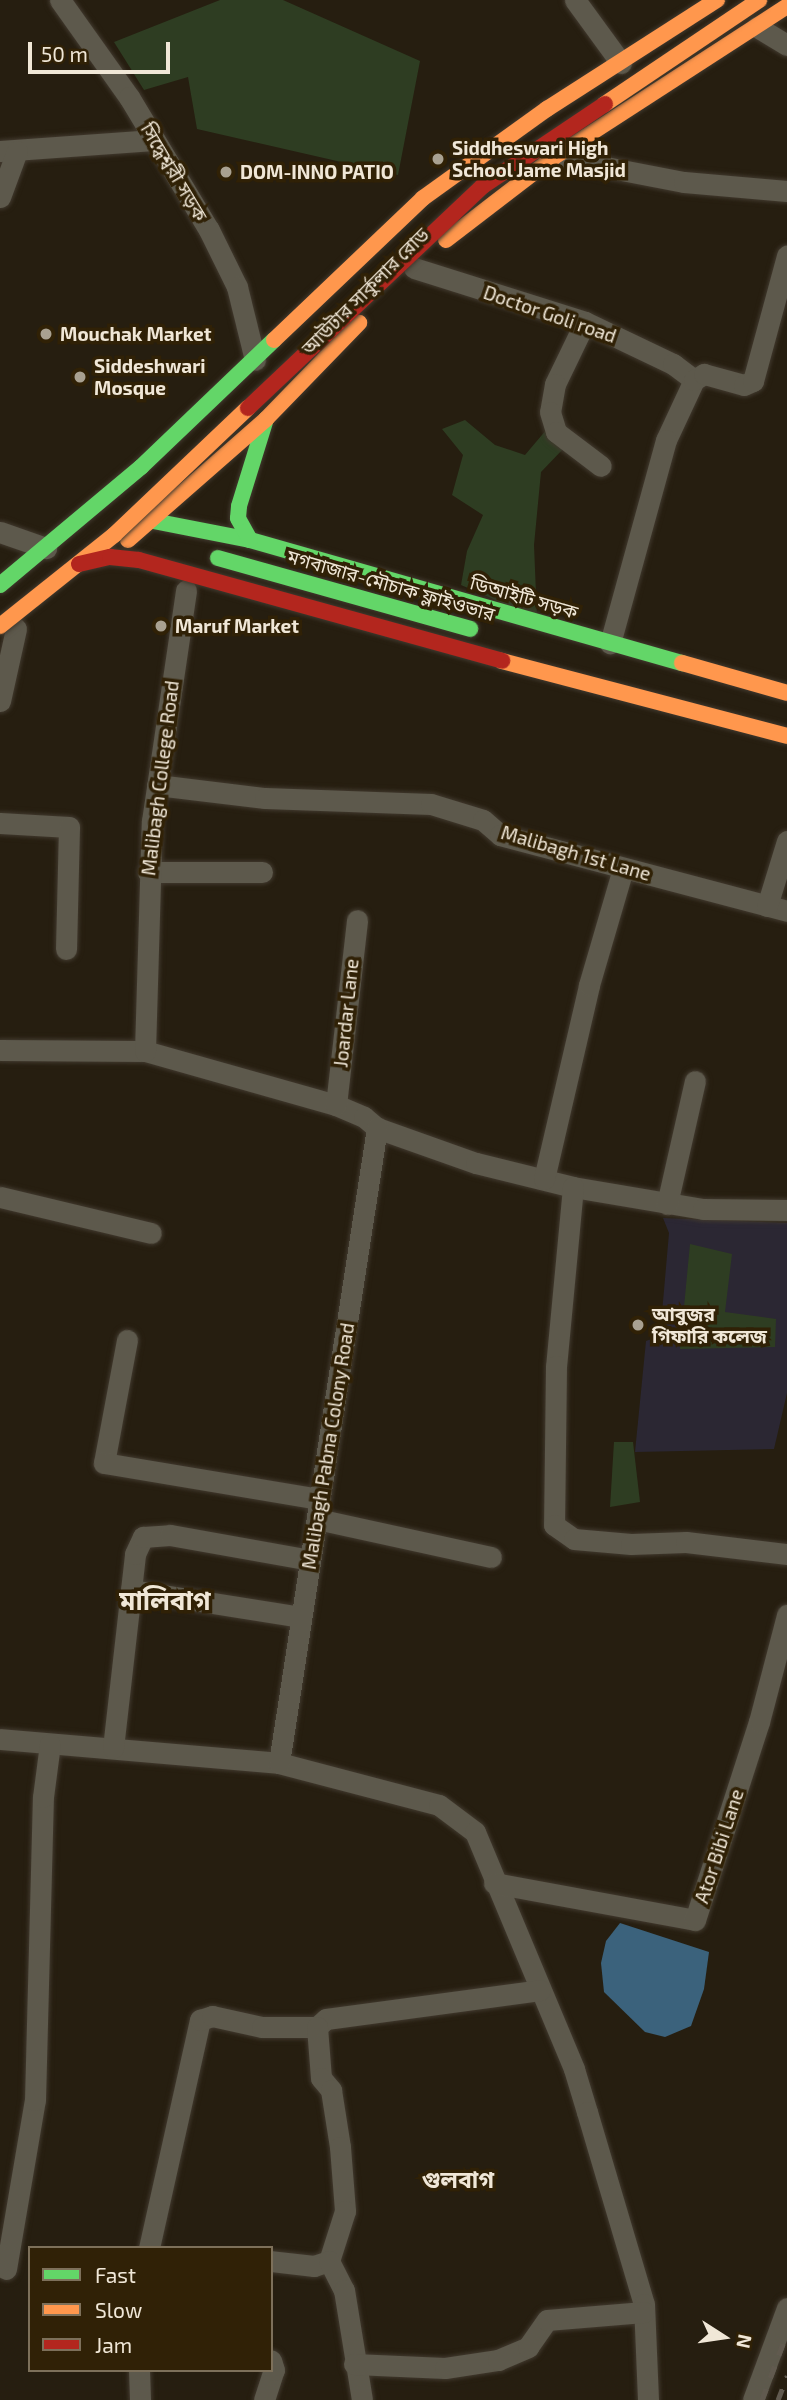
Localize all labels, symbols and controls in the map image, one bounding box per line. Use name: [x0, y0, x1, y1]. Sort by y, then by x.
scale bar: [32, 28, 173, 72]
text: 50 m: [41, 41, 88, 66]
street label: সিদ্ধেশ্বরী সড়ক: [136, 119, 212, 225]
place label: Siddheswari High School Jame Masjid: [452, 137, 627, 181]
marker: Siddheswari High School Jame Masjid: [430, 151, 446, 167]
place label: DOM-INNO PATIO: [240, 161, 394, 183]
marker: DOM-INNO PATIO: [218, 164, 234, 180]
street label: আউটার সার্কুলার রোড: [297, 223, 433, 359]
street label: Doctor Goli road: [480, 281, 620, 347]
place label: Mouchak Market: [60, 323, 212, 345]
marker: Mouchak Market: [38, 326, 54, 342]
place label: Siddeshwari Mosque: [94, 355, 206, 399]
marker: Siddeshwari Mosque: [72, 369, 88, 385]
street label: মগবাজার-মৌচাক ফ্লাইওভার: [285, 544, 497, 626]
street label: ডিআইটি সড়ক: [467, 571, 581, 623]
place label: Maruf Market: [175, 615, 299, 637]
marker: Maruf Market: [153, 618, 169, 634]
street label: Malibagh College Road: [137, 679, 183, 877]
street label: Malibagh 1st Lane: [498, 821, 654, 885]
street label: Joardar Lane: [329, 957, 363, 1069]
place label: আবুজর গিফারি কলেজ: [652, 1303, 767, 1347]
marker: আবুজর গিফারি কলেজ: [630, 1317, 646, 1333]
street label: Malibagh Pabna Colony Road: [297, 1321, 359, 1571]
district label: মালিবাগ: [119, 1584, 211, 1616]
street label: Ator Bibi Lane: [690, 1786, 748, 1906]
district label: গুলবাগ: [422, 2165, 494, 2193]
legend: [28, 2246, 273, 2372]
text: Fast: [95, 2262, 136, 2287]
text: Slow: [95, 2297, 142, 2322]
north arrow: [689, 2302, 759, 2372]
text: Jam: [95, 2332, 132, 2357]
text: N: [732, 2332, 758, 2351]

